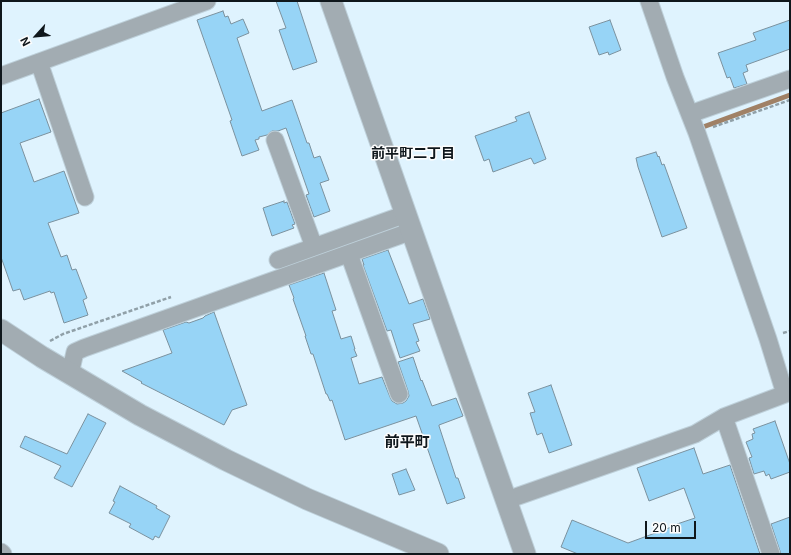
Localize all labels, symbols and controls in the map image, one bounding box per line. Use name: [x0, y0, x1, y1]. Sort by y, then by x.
north arrow: [16, 16, 56, 56]
text: N: [17, 35, 33, 48]
district label: 前平町二丁目: [371, 146, 455, 162]
district label: 前平町: [385, 433, 429, 451]
scale bar: [647, 513, 698, 539]
text: 20 m: [652, 520, 681, 535]

